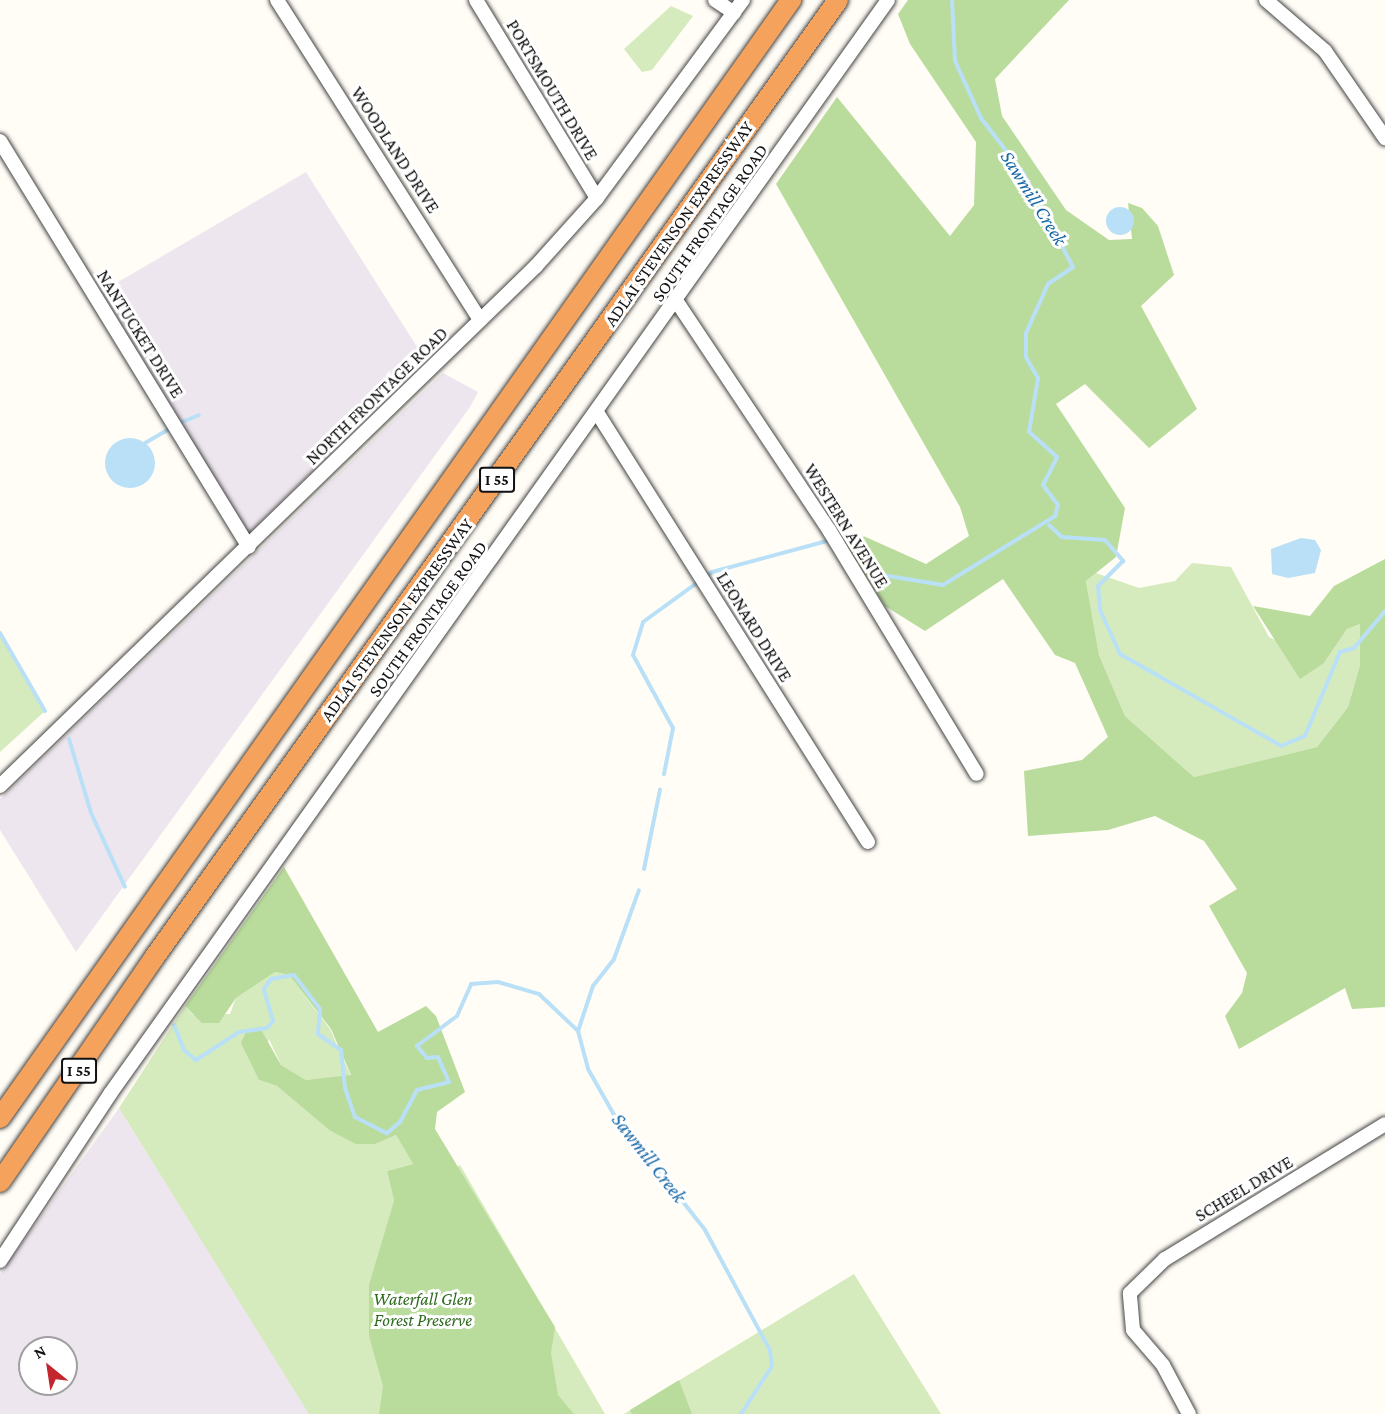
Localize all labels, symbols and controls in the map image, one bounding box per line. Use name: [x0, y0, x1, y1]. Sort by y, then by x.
street label: PORTSMOUTH DRIVE: [502, 16, 602, 164]
street label: WOODLAND DRIVE: [346, 83, 444, 217]
street label: ADLAI STEVENSON EXPRESSWAY: [600, 117, 758, 331]
street label: SOUTH FRONTAGE ROAD: [647, 140, 773, 306]
water label: Sawmill Creek: [995, 146, 1073, 250]
street label: NANTUCKET DRIVE: [92, 266, 188, 402]
street label: NORTH FRONTAGE ROAD: [302, 323, 452, 469]
street label: WESTERN AVENUE: [799, 460, 893, 592]
road number: I 55: [479, 467, 515, 493]
street label: ADLAI STEVENSON EXPRESSWAY: [316, 514, 478, 726]
street label: SOUTH FRONTAGE ROAD: [364, 537, 492, 701]
street label: LEONARD DRIVE: [712, 568, 796, 686]
road number: I 55: [61, 1058, 97, 1084]
water label: Sawmill Creek: [606, 1108, 692, 1208]
street label: SCHEEL DRIVE: [1191, 1151, 1297, 1227]
park label: Waterfall Glen Forest Preserve: [373, 1289, 473, 1332]
north arrow: [18, 1336, 78, 1396]
text: N: [31, 1342, 49, 1362]

